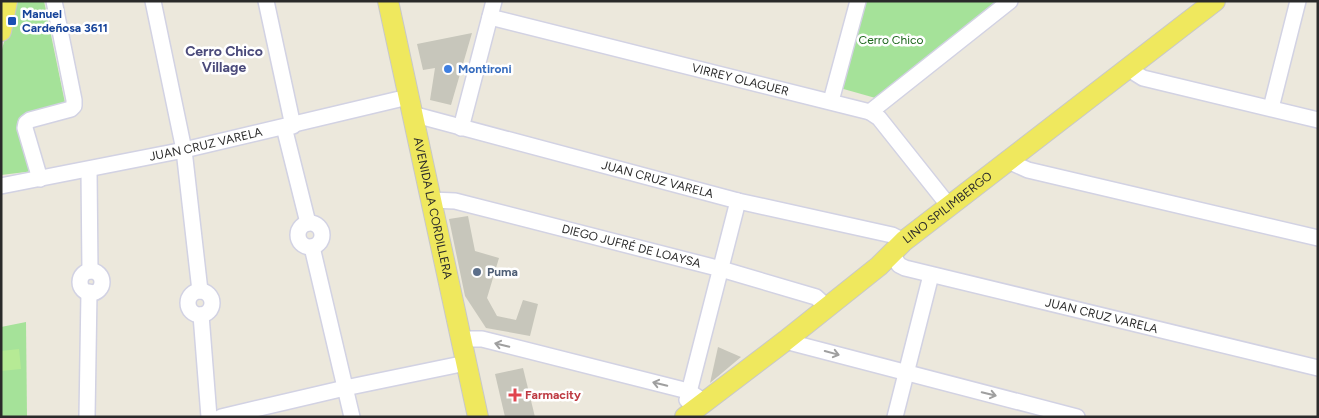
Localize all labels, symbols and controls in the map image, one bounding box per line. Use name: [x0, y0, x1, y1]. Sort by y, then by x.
place label: Manuel Cardeñosa 3611: [22, 7, 108, 35]
marker: Manuel Cardeñosa 3611: [6, 15, 18, 27]
park label: Cerro Chico: [859, 33, 923, 47]
district label: Cerro Chico Village: [185, 43, 263, 76]
street label: VIRREY OLAGUER: [690, 61, 790, 98]
place label: Montironi: [458, 62, 512, 76]
marker: Montironi: [442, 63, 454, 75]
street label: JUAN CRUZ VARELA: [148, 125, 264, 164]
street label: AVENIDA LA CORDILLERA: [411, 136, 455, 280]
street label: JUAN CRUZ VARELA: [600, 158, 715, 201]
street label: LINO SPILIMBERGO: [900, 169, 995, 246]
street label: DIEGO JUFRÉ DE LOAYSA: [560, 222, 702, 271]
place label: Puma: [487, 265, 518, 279]
marker: Puma: [471, 266, 483, 278]
street label: JUAN CRUZ VARELA: [1044, 295, 1159, 336]
one-way arrow: [495, 339, 511, 349]
one-way arrow: [823, 349, 839, 359]
one-way arrow: [653, 379, 669, 388]
place label: Farmacity: [525, 388, 581, 402]
marker: Farmacity: [509, 389, 521, 401]
one-way arrow: [981, 390, 997, 399]

